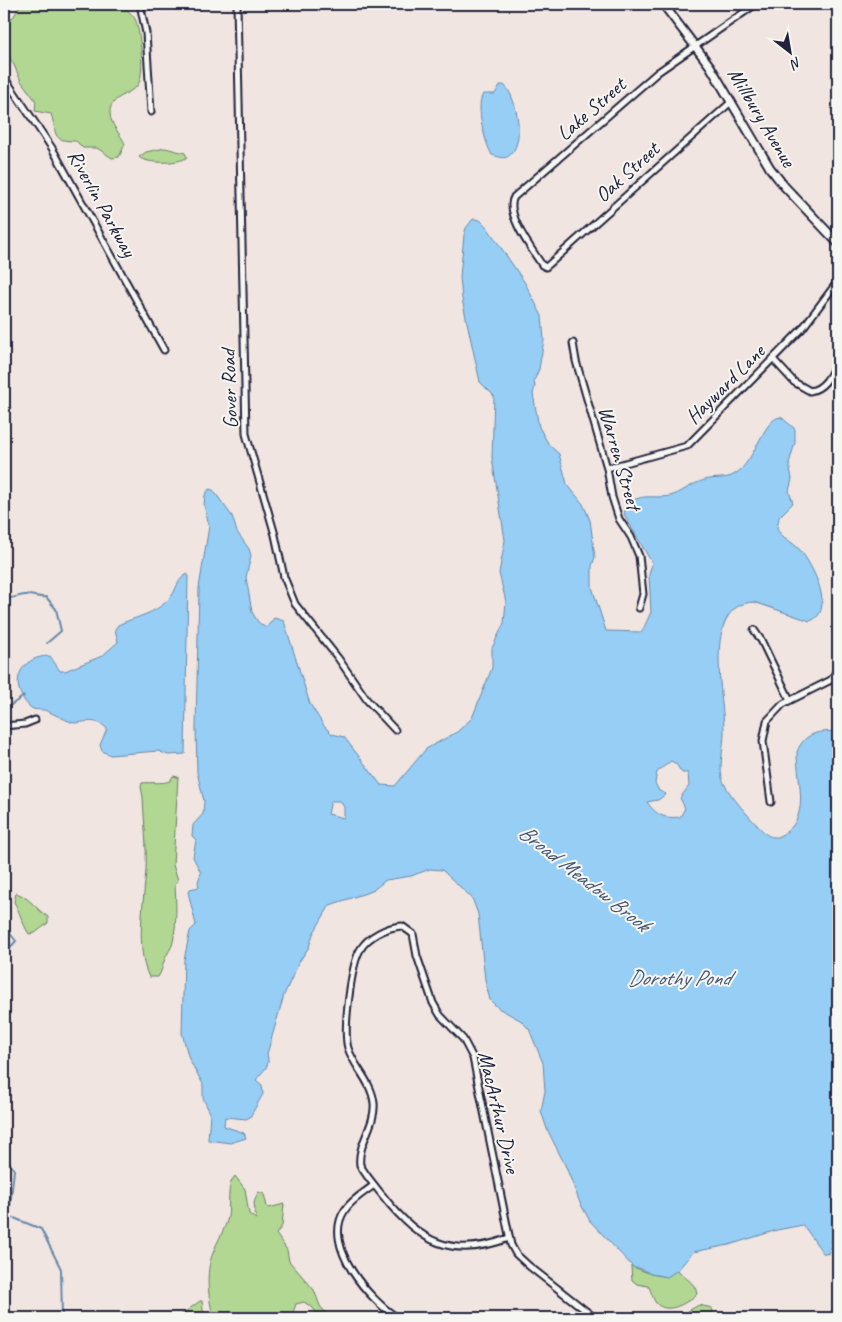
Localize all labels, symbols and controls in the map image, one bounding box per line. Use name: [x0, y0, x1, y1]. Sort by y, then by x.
north arrow: [764, 28, 814, 78]
text: N: [786, 53, 805, 73]
street label: Millbury Avenue: [722, 63, 802, 172]
street label: Lake Street: [551, 71, 632, 146]
street label: Oak Street: [589, 135, 666, 208]
street label: Riverlin Parkway: [62, 145, 143, 263]
street label: Hayward Lane: [680, 337, 772, 429]
street label: Gover Road: [215, 346, 243, 429]
street label: Warren Street: [593, 403, 648, 516]
water label: Broad Meadow Brook: [513, 818, 658, 940]
water label: Dorothy Pond: [628, 964, 737, 992]
street label: MacArthur Drive: [472, 1048, 526, 1178]

